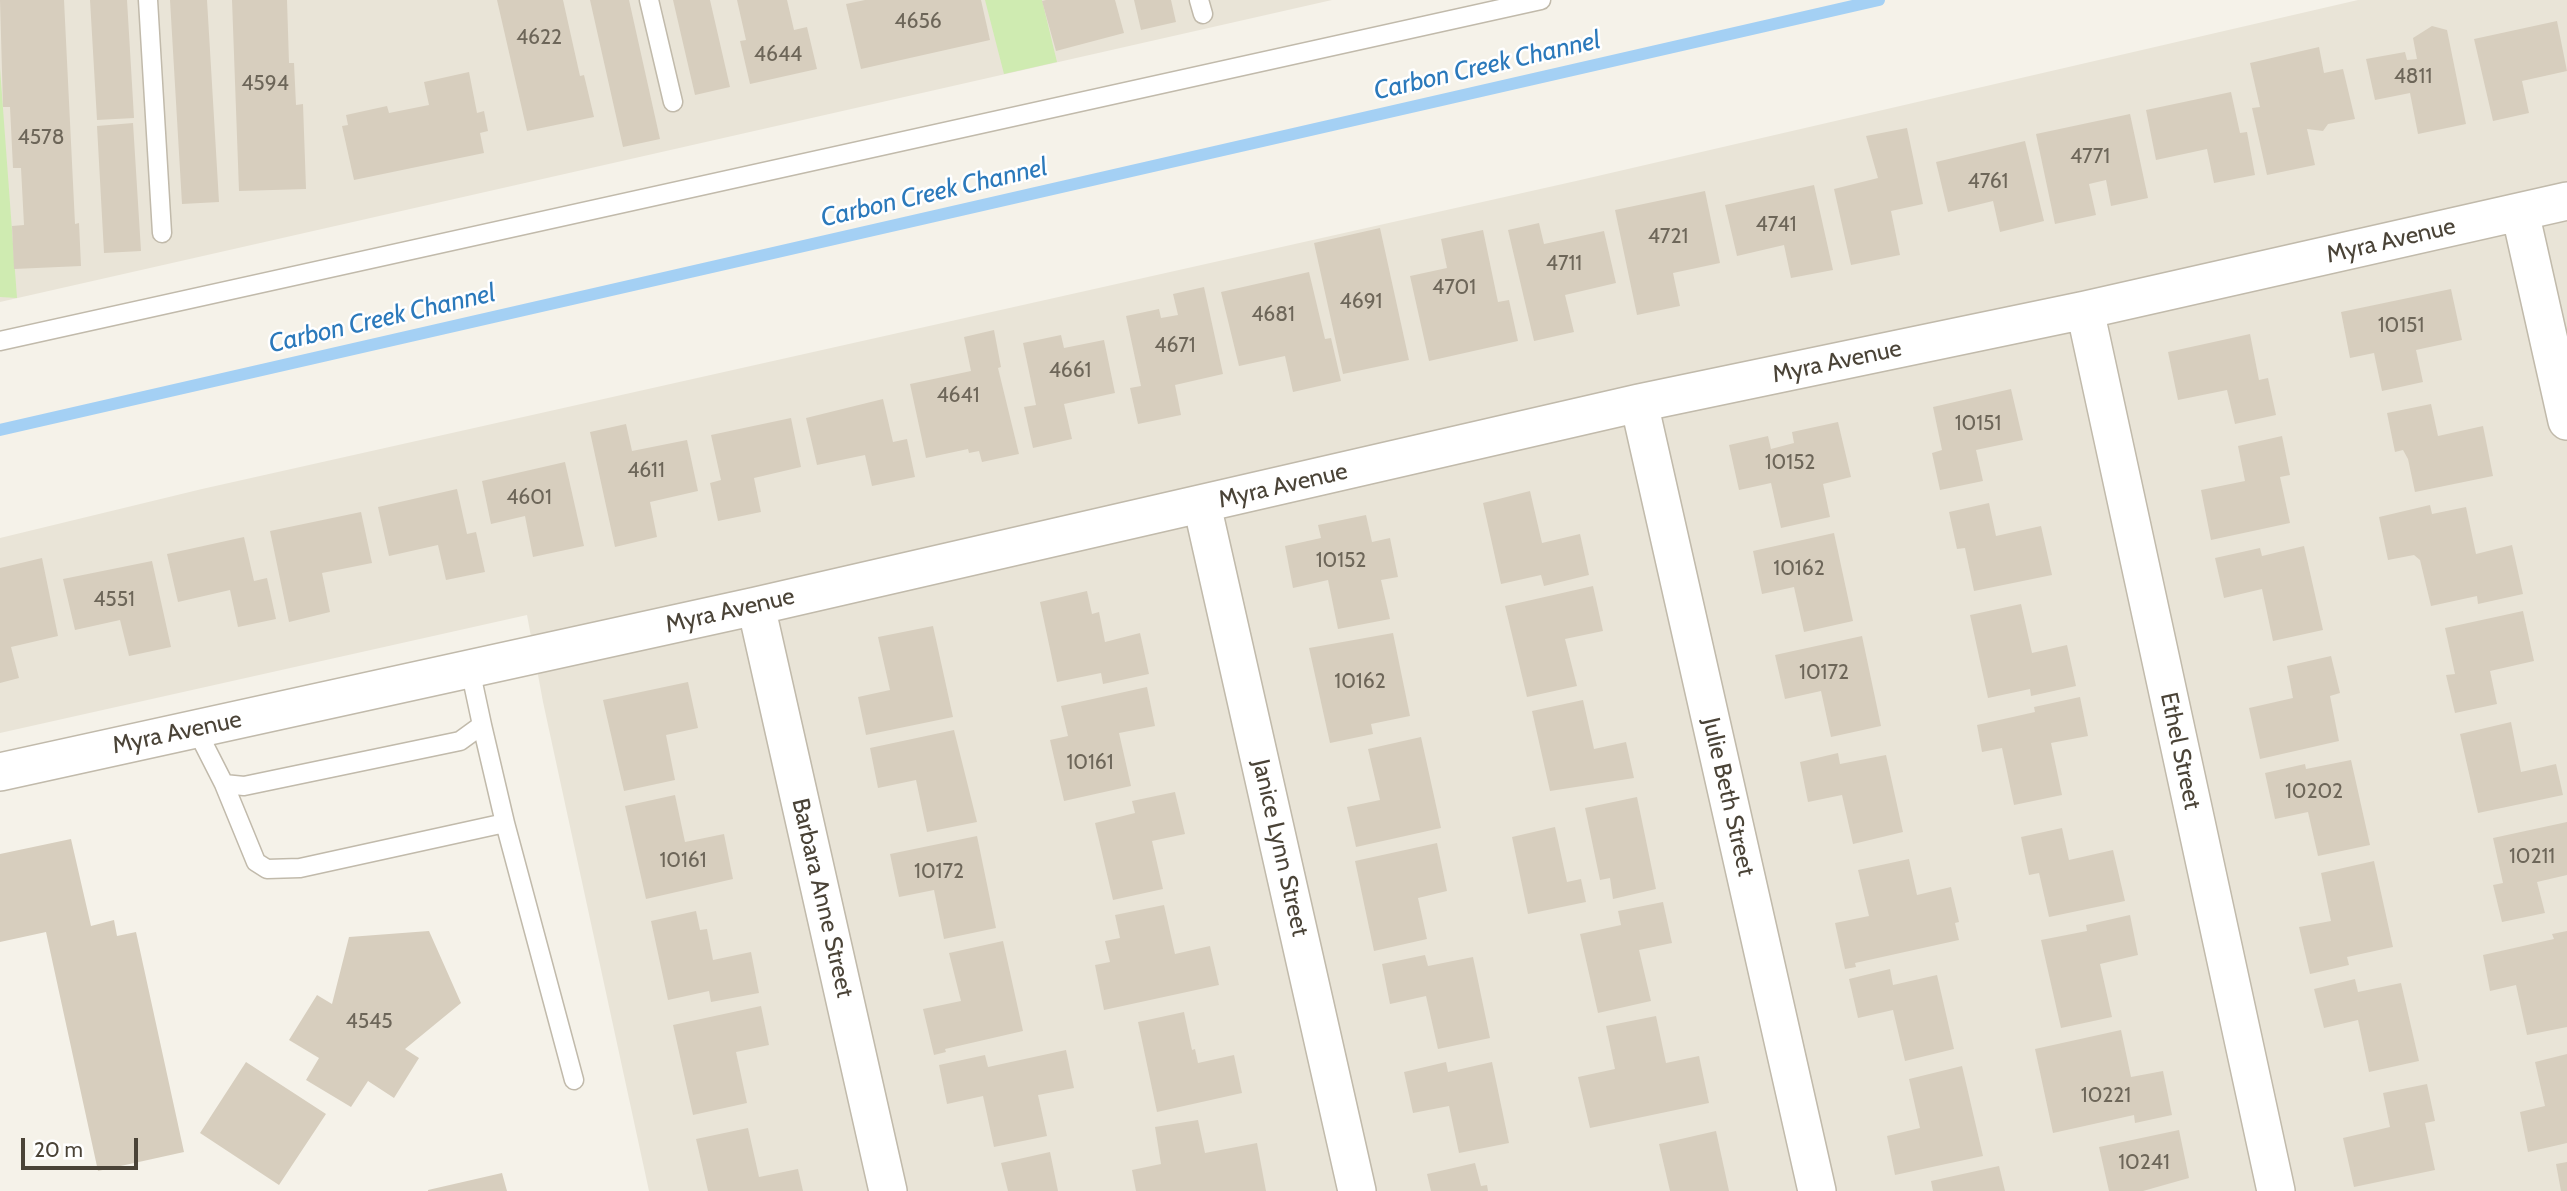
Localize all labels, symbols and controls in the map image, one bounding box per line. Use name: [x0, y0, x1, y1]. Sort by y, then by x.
house number: 4656: [894, 9, 942, 35]
house number: 4622: [516, 25, 562, 51]
water label: Carbon Creek Channel: [1371, 25, 1603, 107]
house number: 4644: [754, 42, 802, 68]
house number: 4811: [2394, 64, 2432, 90]
house number: 4594: [241, 71, 289, 97]
house number: 4578: [18, 125, 64, 151]
house number: 4771: [2070, 144, 2110, 170]
water label: Carbon Creek Channel: [818, 152, 1050, 234]
house number: 4761: [1968, 169, 2008, 195]
house number: 4741: [1756, 212, 1796, 238]
street label: Myra Avenue: [2324, 212, 2458, 270]
house number: 4721: [1648, 224, 1688, 250]
house number: 4711: [1546, 251, 1582, 277]
house number: 4701: [1432, 275, 1476, 301]
water label: Carbon Creek Channel: [266, 278, 498, 360]
house number: 4691: [1340, 289, 1382, 315]
house number: 4681: [1251, 302, 1295, 328]
house number: 10151: [2378, 313, 2424, 339]
house number: 4671: [1154, 333, 1196, 359]
street label: Myra Avenue: [1770, 334, 1904, 390]
house number: 4661: [1049, 358, 1091, 384]
house number: 4641: [936, 383, 980, 409]
house number: 10151: [1955, 411, 2001, 437]
house number: 10152: [1765, 450, 1815, 476]
street label: Myra Avenue: [1216, 457, 1350, 515]
house number: 4611: [627, 458, 665, 484]
house number: 4601: [506, 485, 552, 511]
house number: 10152: [1316, 548, 1366, 574]
house number: 10162: [1773, 556, 1825, 582]
street label: Myra Avenue: [663, 582, 797, 640]
house number: 4551: [93, 587, 135, 613]
house number: 10172: [1799, 660, 1849, 686]
house number: 10162: [1334, 669, 1386, 695]
street label: Ethel Street: [2154, 690, 2206, 812]
street label: Myra Avenue: [110, 705, 244, 761]
street label: Julie Beth Street: [1696, 715, 1760, 879]
house number: 10161: [1067, 750, 1113, 776]
street label: Janice Lynn Street: [1246, 757, 1314, 939]
house number: 10202: [2285, 779, 2343, 805]
street label: Barbara Anne Street: [785, 796, 859, 1000]
house number: 10211: [2509, 844, 2555, 870]
house number: 10161: [660, 848, 706, 874]
house number: 10172: [914, 859, 964, 885]
house number: 4545: [346, 1009, 392, 1035]
house number: 10221: [2081, 1083, 2131, 1109]
scale bar: [24, 1124, 142, 1168]
text: 20 m: [34, 1137, 83, 1162]
house number: 10241: [2118, 1150, 2170, 1176]

